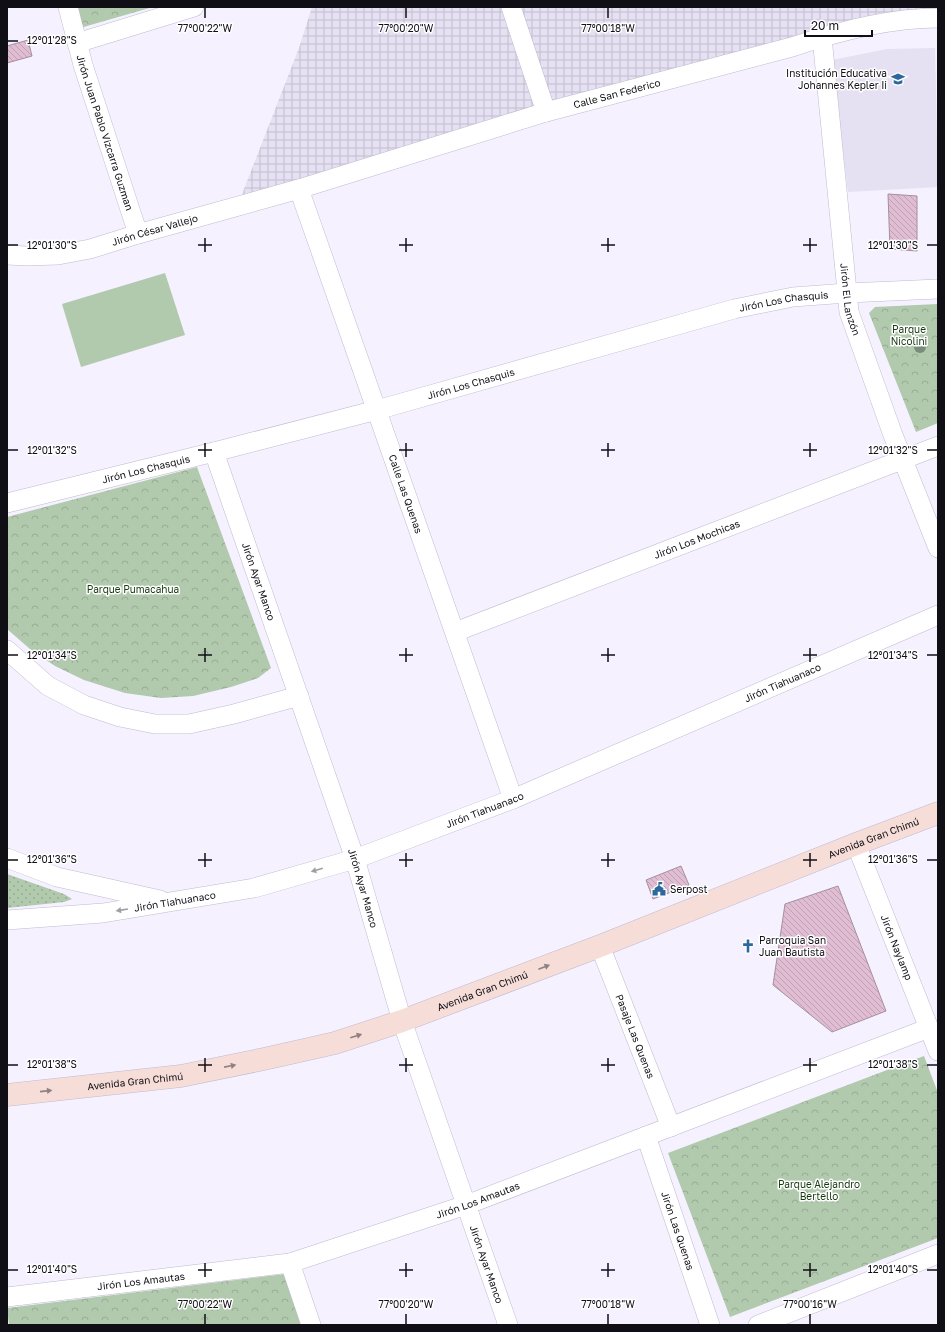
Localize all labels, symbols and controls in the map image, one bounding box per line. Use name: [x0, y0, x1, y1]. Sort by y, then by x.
scale bar: [805, 12, 872, 38]
text: 20 m: [811, 18, 839, 33]
text: 77°00'22"W: [178, 22, 233, 34]
text: 77°00'20"W: [379, 22, 434, 34]
text: 77°00'18"W: [581, 22, 635, 34]
text: 12°01'28"S: [27, 34, 77, 46]
street label: Jirón Juan Pablo Vizcarra Guzman: [75, 53, 136, 212]
place label: Institución Educativa Johannes Kepler Ii: [786, 67, 887, 91]
school or university icon: Institución Educativa Johannes Kepler Ii: [890, 71, 906, 87]
street label: Calle San Federico: [572, 76, 662, 111]
street label: Jirón César Vallejo: [110, 212, 199, 248]
text: 12°01'30"S: [27, 239, 77, 251]
text: 12°01'30"S: [868, 239, 918, 251]
street label: Jirón El Lanzón: [838, 263, 863, 337]
street label: Jirón Los Chasquis: [738, 288, 829, 314]
park label: Parque Nicolini: [891, 323, 927, 347]
street label: Jirón Los Chasquis: [426, 365, 516, 402]
text: 12°01'32"S: [27, 444, 77, 456]
text: 12°01'32"S: [868, 444, 918, 456]
street label: Jirón Los Chasquis: [101, 452, 191, 485]
street label: Calle Las Quenas: [387, 453, 425, 535]
street label: Jirón Los Mochicas: [652, 517, 742, 561]
street label: Jirón Ayar Manco: [240, 541, 278, 622]
park label: Parque Pumacahua: [87, 583, 179, 595]
text: 12°01'34"S: [27, 649, 77, 661]
text: 12°01'34"S: [868, 649, 918, 661]
street label: Jirón Tiahuanaco: [742, 660, 823, 704]
street label: Jirón Tiahuanaco: [444, 789, 525, 830]
street label: Avenida Gran Chimú: [826, 815, 921, 860]
street label: Jirón Ayar Manco: [346, 847, 381, 929]
text: 12°01'36"S: [27, 853, 77, 865]
text: 12°01'36"S: [868, 853, 918, 865]
one-way arrow: [311, 867, 323, 873]
public building icon: Serpost: [651, 881, 667, 897]
place label: Serpost: [670, 883, 708, 895]
street label: Jirón Tiahuanaco: [133, 888, 216, 914]
one-way arrow: [116, 907, 128, 913]
street label: Jirón Naylamp: [879, 913, 915, 982]
place label: Parroquia San Juan Bautista: [759, 934, 826, 958]
church icon: Parroquia San Juan Bautista: [740, 938, 756, 954]
one-way arrow: [539, 964, 551, 970]
street label: Avenida Gran Chimú: [435, 968, 530, 1013]
street label: Pasaje Las Quenas: [613, 992, 657, 1080]
one-way arrow: [351, 1033, 363, 1039]
text: 12°01'38"S: [27, 1058, 77, 1070]
text: 12°01'38"S: [868, 1058, 918, 1070]
one-way arrow: [224, 1063, 236, 1069]
street label: Avenida Gran Chimú: [87, 1070, 184, 1092]
one-way arrow: [40, 1088, 52, 1094]
park label: Parque Alejandro Bertello: [778, 1178, 860, 1202]
street label: Jirón Los Amautas: [434, 1179, 521, 1221]
street label: Jirón Las Quenas: [659, 1190, 697, 1272]
street label: Jirón Ayar Manco: [468, 1223, 506, 1305]
text: 12°01'40"S: [27, 1263, 77, 1275]
text: 12°01'40"S: [868, 1263, 918, 1275]
street label: Jirón Los Amautas: [96, 1270, 186, 1292]
text: 77°00'22"W: [178, 1298, 233, 1310]
text: 77°00'20"W: [379, 1298, 434, 1310]
text: 77°00'18"W: [581, 1298, 635, 1310]
text: 77°00'16"W: [783, 1298, 837, 1310]

